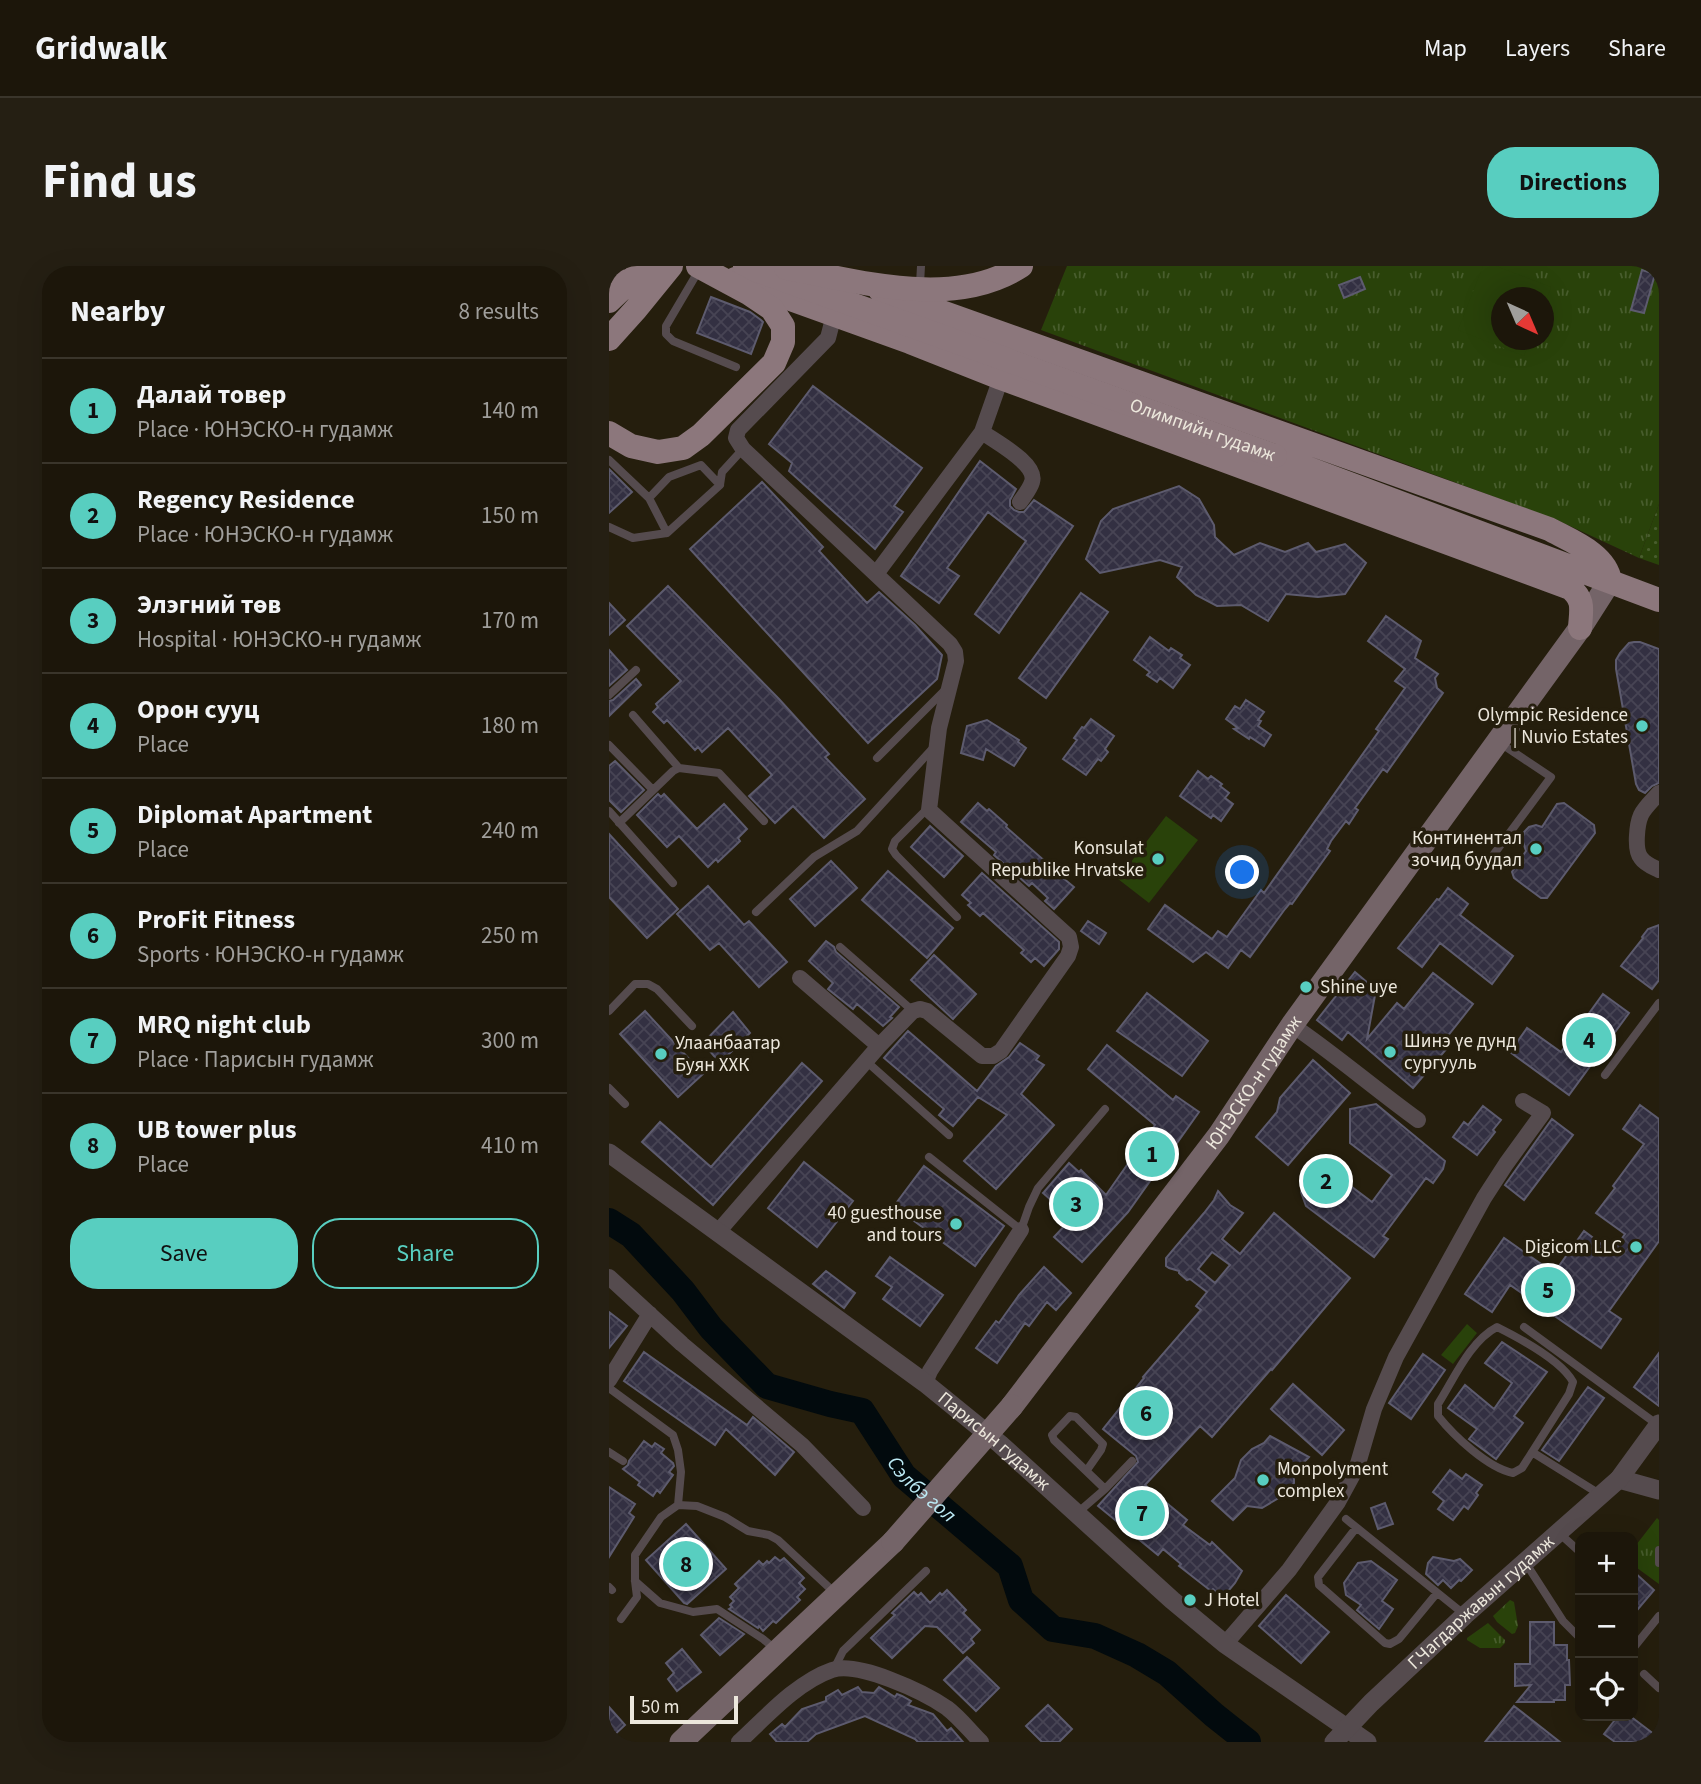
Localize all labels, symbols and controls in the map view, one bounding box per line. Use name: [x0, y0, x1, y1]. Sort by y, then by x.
text: Gridwalk: [35, 25, 167, 72]
text: Map: [1424, 31, 1467, 66]
text: Layers: [1505, 31, 1570, 66]
text: Share: [1608, 31, 1666, 66]
text: Find us: [42, 147, 197, 217]
button: Directions: [1487, 147, 1659, 218]
north arrow: [1491, 287, 1554, 350]
text: Nearby: [70, 290, 165, 333]
text: 8 results: [459, 295, 539, 328]
text: Далай товер: [137, 376, 286, 413]
street label: Олимпийн гудамж: [1126, 391, 1279, 469]
text: 1: [87, 394, 99, 427]
text: 140 m: [481, 394, 539, 427]
text: Place · ЮНЭСКО-н гудамж: [137, 413, 393, 446]
text: Regency Residence: [137, 481, 355, 518]
text: 2: [87, 499, 99, 532]
text: 150 m: [481, 499, 539, 532]
text: Place · ЮНЭСКО-н гудамж: [137, 518, 393, 551]
text: Элэгний төв: [137, 586, 281, 623]
text: 3: [87, 604, 99, 637]
text: 170 m: [481, 604, 539, 637]
text: Hospital · ЮНЭСКО-н гудамж: [137, 623, 421, 656]
text: Орон сууц: [137, 691, 259, 728]
place label: Olympic Residence | Nuvio Estates: [1478, 702, 1628, 751]
text: 4: [87, 709, 99, 742]
text: 180 m: [481, 709, 539, 742]
marker: Olympic Residence | Nuvio Estates: [1634, 718, 1650, 734]
text: Place: [137, 728, 189, 761]
text: Diplomat Apartment: [137, 796, 372, 833]
text: 5: [87, 814, 99, 847]
text: 240 m: [481, 814, 539, 847]
place label: Континентал зочид буудал: [1411, 825, 1522, 874]
text: Place: [137, 833, 189, 866]
place label: Konsulat Republike Hrvatske: [991, 835, 1145, 884]
marker: Континентал зочид буудал: [1528, 841, 1544, 857]
marker: Konsulat Republike Hrvatske: [1150, 851, 1166, 867]
your location: [1225, 855, 1259, 889]
text: ProFit Fitness: [137, 901, 295, 938]
text: 6: [87, 919, 99, 952]
text: 250 m: [481, 919, 539, 952]
text: Sports · ЮНЭСКО-н гудамж: [137, 938, 404, 971]
place label: Shine uye: [1320, 974, 1397, 1001]
marker: Shine uye: [1298, 979, 1314, 995]
text: MRQ night club: [137, 1006, 311, 1043]
street label: ЮНЭСКО-н гудамж: [1199, 1010, 1308, 1155]
pin: 4: [1566, 1014, 1612, 1066]
text: 7: [87, 1024, 99, 1057]
text: 300 m: [481, 1024, 539, 1057]
place label: Шинэ үе дунд сургууль: [1404, 1028, 1516, 1077]
place label: Улаанбаатар Буян ХХК: [675, 1030, 781, 1079]
text: Place · Парисын гудамж: [137, 1043, 374, 1076]
marker: Шинэ үе дунд сургууль: [1382, 1044, 1398, 1060]
marker: Улаанбаатар Буян ХХК: [653, 1046, 669, 1062]
text: UB tower plus: [137, 1111, 297, 1148]
pin: 1: [1129, 1128, 1175, 1180]
text: 8: [87, 1129, 99, 1162]
text: 410 m: [481, 1129, 539, 1162]
text: Place: [137, 1148, 189, 1181]
pin: 2: [1303, 1155, 1349, 1207]
pin: 3: [1053, 1178, 1099, 1230]
place label: 40 guesthouse and tours: [828, 1200, 942, 1249]
marker: 40 guesthouse and tours: [948, 1216, 964, 1232]
button: Save: [70, 1218, 298, 1289]
button: Share: [312, 1218, 539, 1289]
place label: Digicom LLC: [1524, 1234, 1622, 1261]
marker: Digicom LLC: [1628, 1239, 1644, 1255]
pin: 5: [1525, 1264, 1571, 1316]
street label: Парисын гудамж: [932, 1385, 1056, 1497]
pin: 6: [1123, 1387, 1169, 1439]
water label: Сэлбэ гол: [880, 1450, 963, 1529]
place label: Monpolyment complex: [1277, 1456, 1389, 1505]
marker: Monpolyment complex: [1255, 1472, 1271, 1488]
pin: 7: [1119, 1487, 1165, 1539]
street label: Г.Чагдаржавын гудамж: [1402, 1529, 1560, 1676]
map controls: [1575, 1532, 1638, 1721]
button: +: [1575, 1532, 1638, 1595]
pin: 8: [663, 1538, 709, 1590]
place label: J Hotel: [1204, 1587, 1260, 1614]
marker: J Hotel: [1182, 1592, 1198, 1608]
button: −: [1575, 1595, 1638, 1658]
button: locate: [1575, 1658, 1638, 1721]
scale bar: [630, 1693, 739, 1725]
text: 50 m: [641, 1694, 679, 1721]

